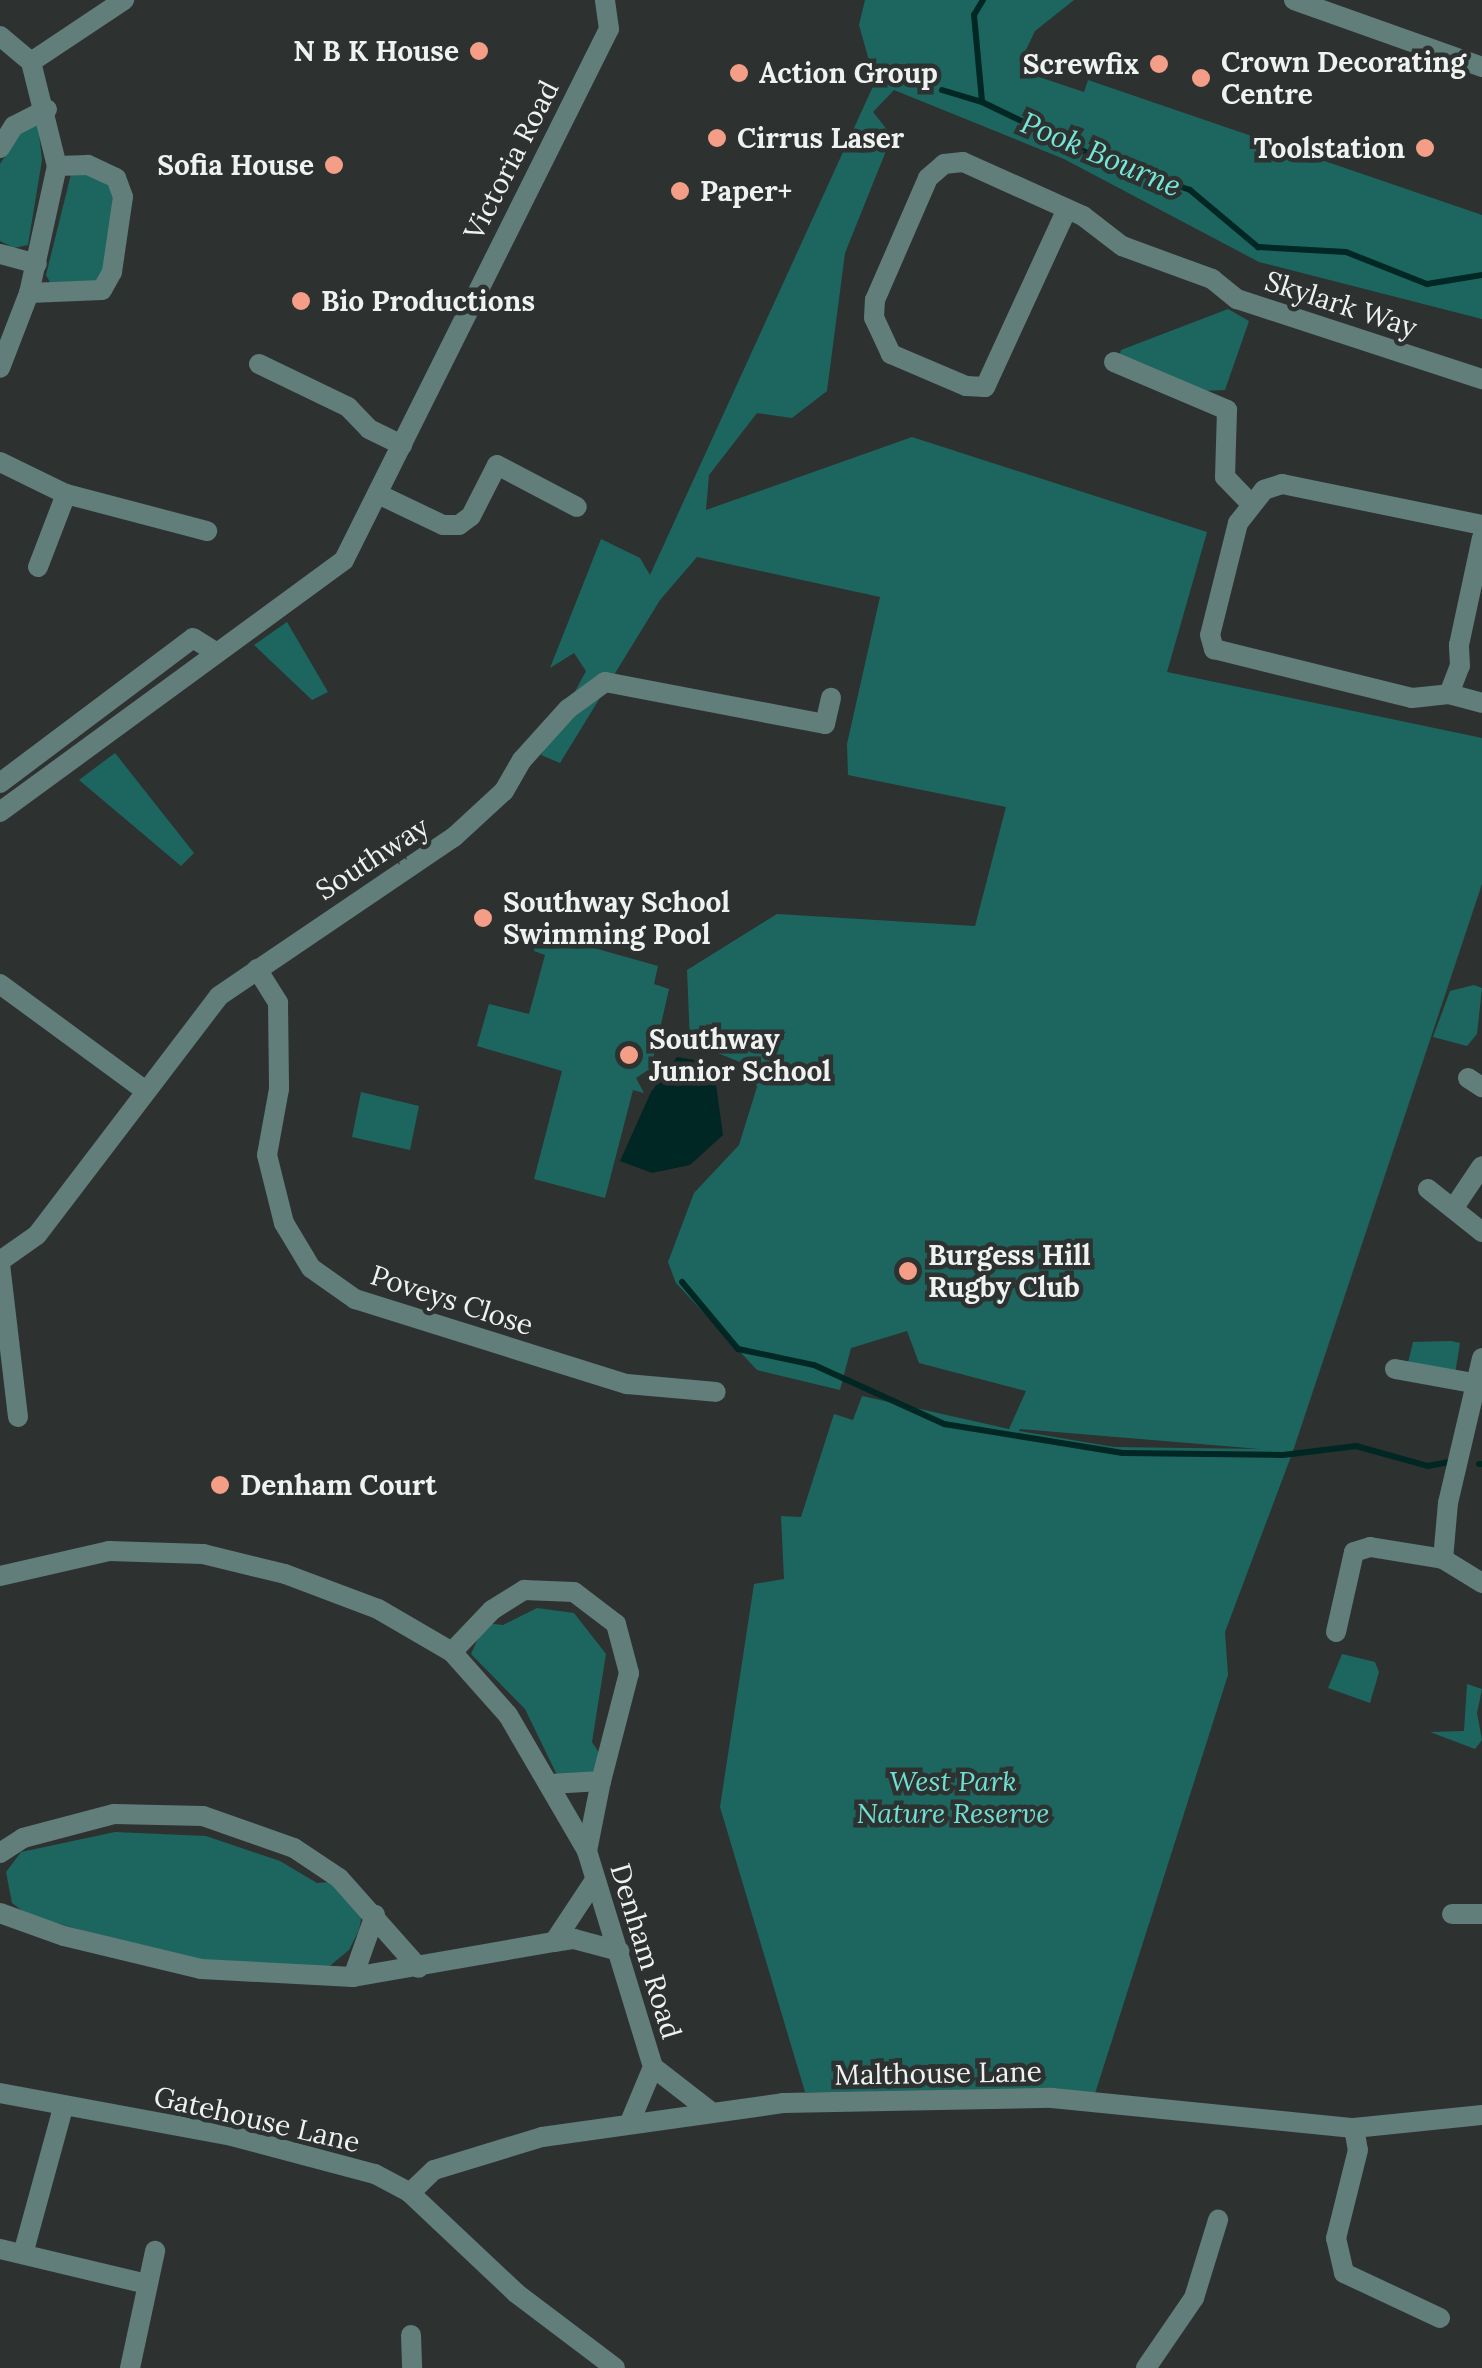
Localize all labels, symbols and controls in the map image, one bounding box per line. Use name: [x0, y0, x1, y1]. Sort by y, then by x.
place label: N B K House: [293, 34, 459, 68]
marker: N B K House: [468, 40, 490, 62]
place label: Crown Decorating Centre: [1221, 45, 1466, 111]
place label: Screwfix: [1023, 47, 1139, 81]
marker: Screwfix: [1148, 53, 1170, 75]
place label: Action Group: [759, 56, 938, 90]
marker: Action Group: [728, 62, 750, 84]
marker: Crown Decorating Centre: [1190, 67, 1212, 89]
street label: Victoria Road: [456, 75, 566, 245]
water label: Pook Bourne: [1015, 104, 1187, 204]
place label: Cirrus Laser: [737, 121, 904, 155]
marker: Cirrus Laser: [706, 127, 728, 149]
place label: Toolstation: [1254, 131, 1405, 165]
marker: Toolstation: [1414, 137, 1436, 159]
place label: Sofia House: [157, 148, 314, 182]
marker: Sofia House: [323, 154, 345, 176]
place label: Paper+: [700, 174, 792, 208]
marker: Paper+: [669, 180, 691, 202]
street label: Skylark Way: [1261, 264, 1421, 344]
place label: Bio Productions: [321, 284, 535, 318]
marker: Bio Productions: [290, 290, 312, 312]
street label: Southway: [309, 809, 435, 907]
place label: Southway School Swimming Pool: [503, 885, 730, 951]
marker: Southway School Swimming Pool: [472, 907, 494, 929]
place label: Southway Junior School: [649, 1022, 831, 1088]
marker: Southway Junior School: [618, 1044, 640, 1066]
place label: Burgess Hill Rugby Club: [928, 1238, 1091, 1304]
street label: Poveys Close: [367, 1258, 537, 1342]
marker: Burgess Hill Rugby Club: [897, 1260, 919, 1282]
place label: Denham Court: [240, 1468, 437, 1502]
marker: Denham Court: [209, 1474, 231, 1496]
park label: West Park Nature Reserve: [856, 1764, 1050, 1830]
street label: Denham Road: [603, 1859, 689, 2043]
street label: Malthouse Lane: [834, 2054, 1042, 2092]
street label: Gatehouse Lane: [151, 2079, 363, 2159]

